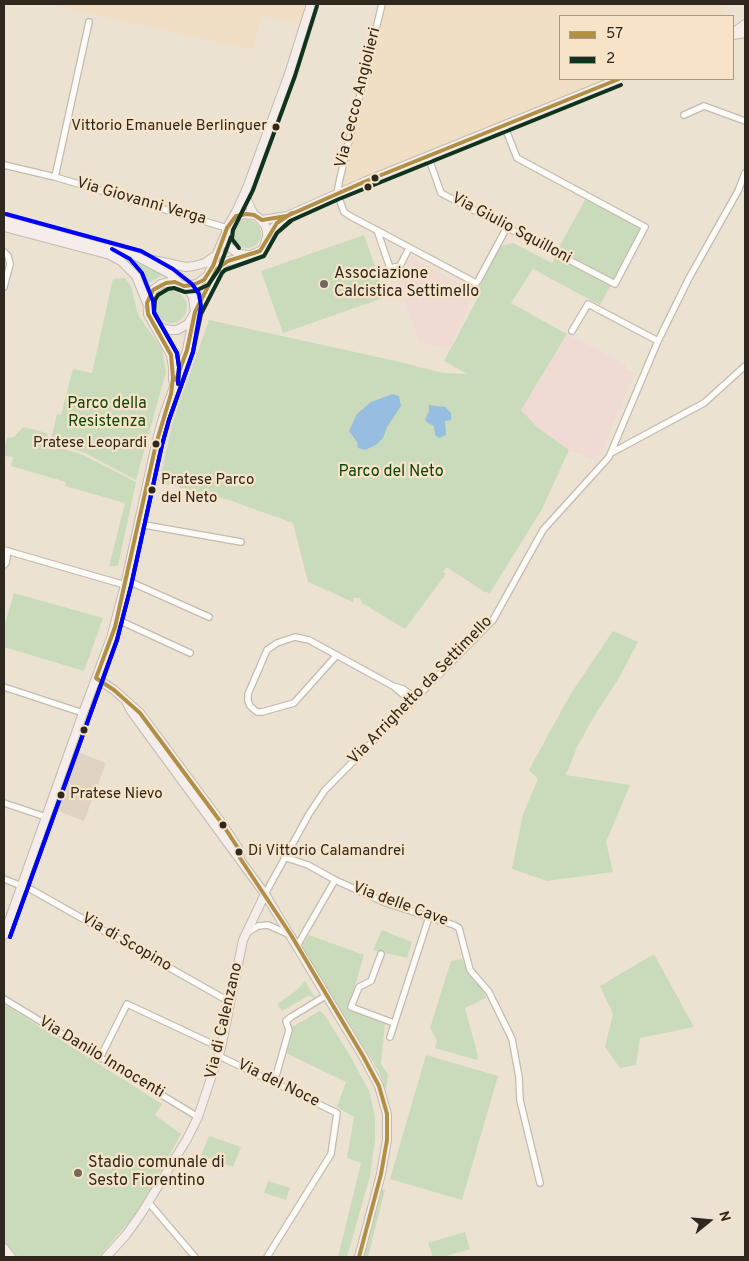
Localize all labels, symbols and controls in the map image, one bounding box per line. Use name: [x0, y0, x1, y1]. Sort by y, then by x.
legend: [559, 15, 734, 80]
text: 57: [606, 25, 623, 44]
street label: Via Cecco Angiolieri: [332, 26, 386, 170]
text: 2: [606, 50, 615, 69]
place label: Vittorio Emanuele Berlinguer: [71, 118, 267, 136]
marker: Vittorio Emanuele Berlinguer: [271, 122, 281, 132]
unlabelled marker: [370, 173, 380, 183]
street label: Via Giovanni Verga: [74, 174, 208, 230]
unlabelled marker: [363, 182, 373, 192]
street label: Via Giulio Squilloni: [448, 189, 574, 269]
place label: Associazione Calcistica Settimello: [334, 265, 479, 303]
marker: Associazione Calcistica Settimello: [318, 278, 330, 290]
park label: Parco della Resistenza: [67, 395, 147, 433]
place label: Pratese Leopardi: [33, 435, 147, 453]
marker: Pratese Leopardi: [151, 439, 161, 449]
park label: Parco del Neto: [338, 463, 444, 483]
place label: Pratese Parco del Neto: [161, 472, 254, 507]
marker: Pratese Parco del Neto: [147, 485, 157, 495]
street label: Via Arrighetto da Settimello: [345, 613, 497, 769]
unlabelled marker: [79, 725, 89, 735]
place label: Pratese Nievo: [70, 786, 163, 804]
marker: Pratese Nievo: [56, 790, 66, 800]
unlabelled marker: [218, 820, 228, 830]
place label: Di Vittorio Calamandrei: [248, 843, 405, 861]
marker: Di Vittorio Calamandrei: [234, 847, 244, 857]
street label: Via delle Cave: [350, 879, 450, 931]
street label: Via di Scopino: [77, 909, 175, 977]
street label: Via di Calenzano: [202, 961, 248, 1081]
street label: Via Danilo Innocenti: [35, 1013, 167, 1103]
street label: Via del Noce: [234, 1056, 322, 1112]
place label: Stadio comunale di Sesto Fiorentino: [88, 1154, 224, 1192]
marker: Stadio comunale di Sesto Fiorentino: [72, 1167, 84, 1179]
north arrow: [684, 1196, 734, 1246]
text: N: [714, 1209, 733, 1224]

